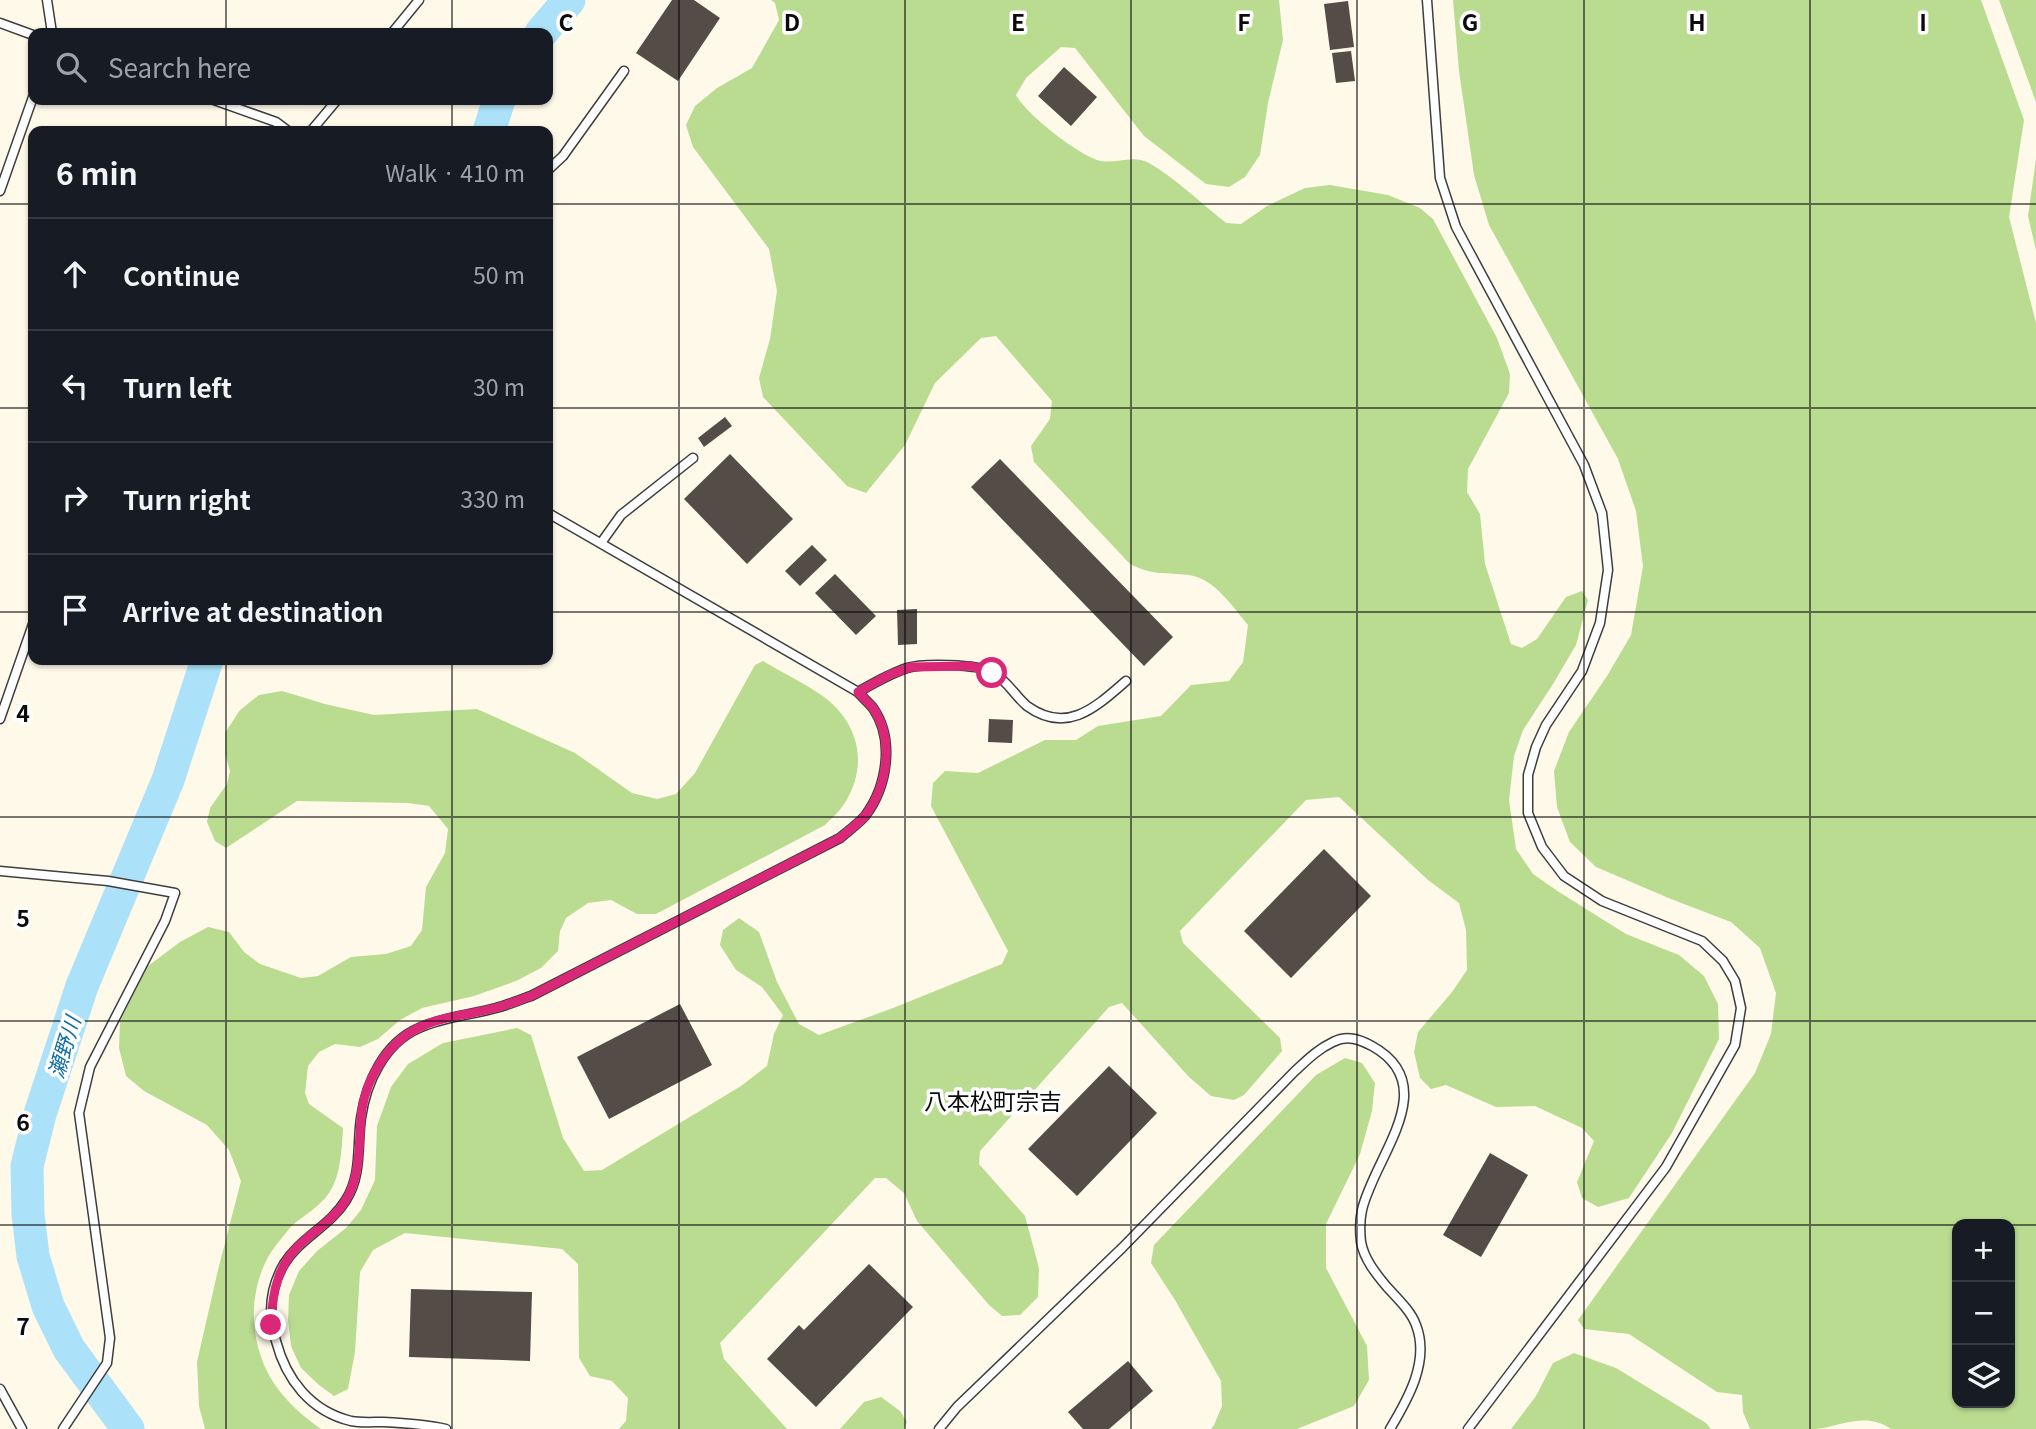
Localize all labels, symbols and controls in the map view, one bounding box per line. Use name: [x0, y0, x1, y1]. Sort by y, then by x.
text: C: [558, 4, 574, 38]
text: D: [784, 4, 800, 38]
text: E: [1011, 4, 1025, 38]
text: F: [1237, 4, 1251, 38]
text: G: [1462, 4, 1478, 38]
text: H: [1688, 4, 1706, 38]
text: I: [1919, 4, 1927, 38]
search box: [28, 28, 553, 105]
icon: search: [52, 48, 90, 86]
text: Search here: [108, 48, 251, 85]
text: 6 min: [56, 150, 138, 194]
text: Walk · 410 m: [385, 155, 525, 189]
icon: ahead: [56, 255, 94, 293]
text: Continue: [123, 256, 240, 293]
text: 50 m: [473, 257, 525, 291]
icon: left: [56, 367, 94, 405]
text: Turn left: [123, 368, 232, 405]
text: 30 m: [473, 369, 525, 403]
icon: right: [56, 479, 94, 517]
text: Turn right: [123, 480, 251, 517]
text: 330 m: [460, 481, 525, 515]
icon: arrive: [56, 591, 94, 629]
text: Arrive at destination: [123, 592, 384, 629]
route start: [976, 657, 1007, 688]
text: 4: [16, 695, 30, 729]
text: 5: [16, 900, 30, 934]
water label: 瀬野川: [39, 1011, 87, 1082]
district label: 八本松町宗吉: [924, 1083, 1062, 1117]
text: 6: [16, 1104, 30, 1138]
map controls: [1952, 1219, 2015, 1408]
button: +: [1952, 1219, 2015, 1282]
button: −: [1952, 1282, 2015, 1345]
text: 7: [16, 1308, 30, 1342]
route end: [255, 1309, 286, 1340]
button: layers: [1952, 1345, 2015, 1408]

